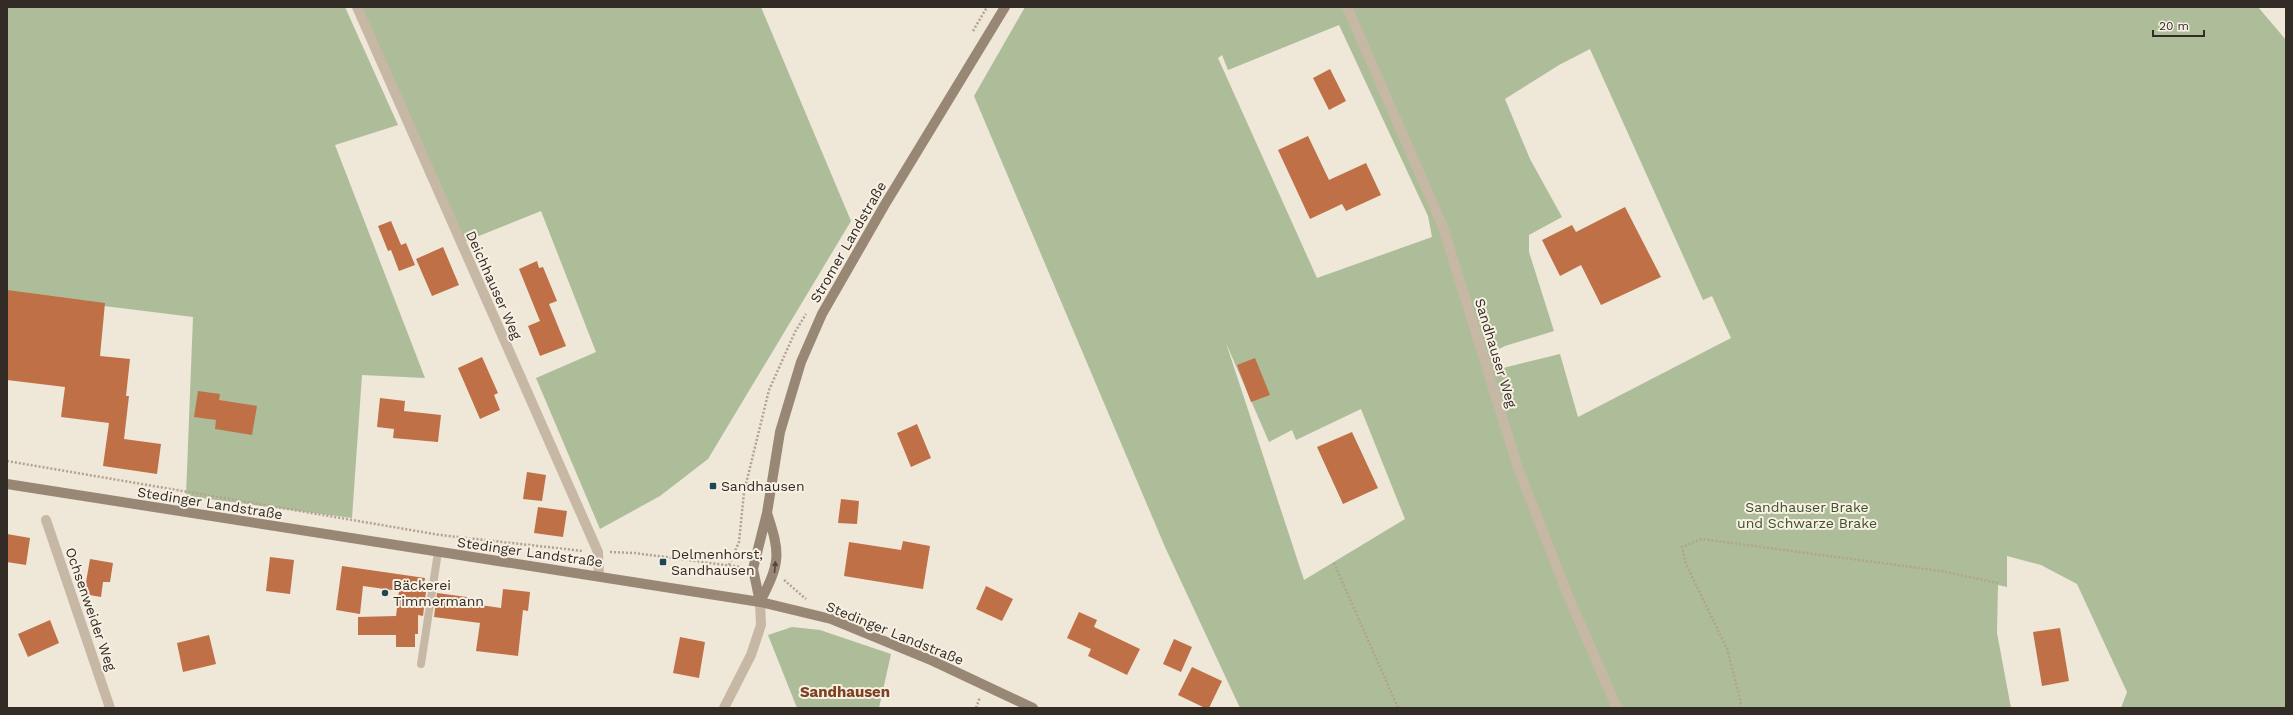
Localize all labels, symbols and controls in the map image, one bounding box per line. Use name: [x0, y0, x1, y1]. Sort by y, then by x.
scale bar: [2153, 12, 2204, 38]
text: 20 m: [2159, 19, 2189, 33]
street label: Stromer Landstraße: [807, 178, 889, 306]
street label: Deichhauser Weg: [463, 228, 525, 342]
street label: Sandhauser Weg: [1472, 297, 1520, 410]
place label: Sandhausen: [721, 478, 805, 494]
marker: Sandhausen: [708, 481, 718, 491]
street label: Stedinger Landstraße: [136, 484, 284, 522]
park label: Sandhauser Brake und Schwarze Brake: [1737, 499, 1877, 531]
street label: Stedinger Landstraße: [456, 534, 604, 570]
street label: Ochsenweider Weg: [62, 545, 120, 673]
place label: Delmenhorst, Sandhausen: [671, 546, 763, 578]
marker: Delmenhorst, Sandhausen: [658, 557, 668, 567]
one-way arrow: [772, 561, 779, 573]
place label: Bäckerei Timmermann: [393, 577, 484, 609]
marker: Bäckerei Timmermann: [380, 588, 390, 598]
street label: Stedinger Landstraße: [824, 598, 966, 668]
district label: Sandhausen: [800, 683, 890, 701]

